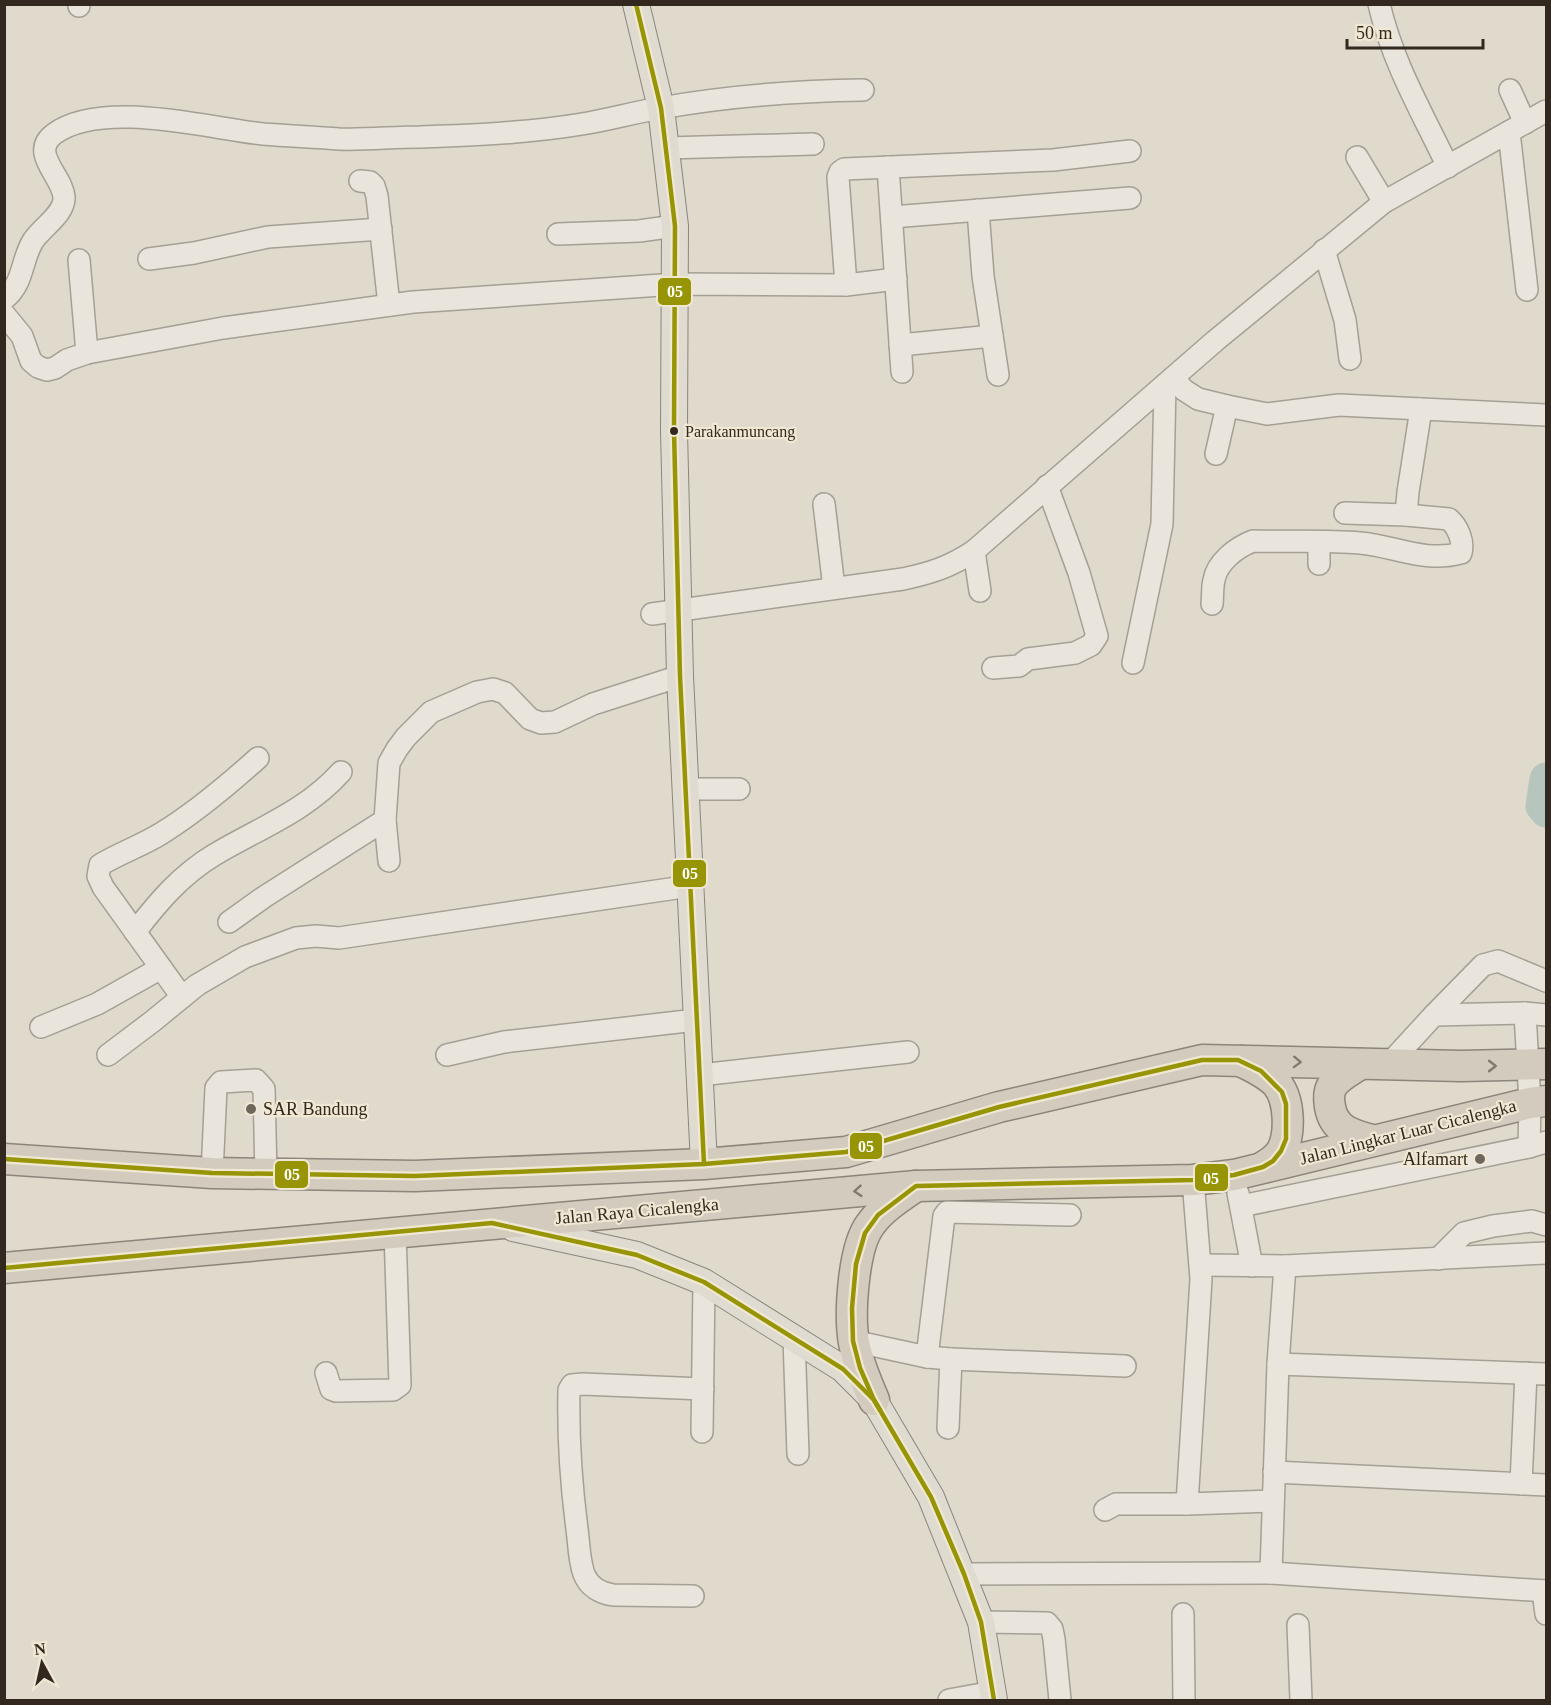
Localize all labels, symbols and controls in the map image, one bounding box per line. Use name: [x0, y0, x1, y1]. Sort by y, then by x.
scale bar: [1347, 12, 1484, 50]
text: 50 m: [1356, 23, 1393, 43]
line badge: 05: [657, 277, 692, 306]
text: 05: [667, 283, 683, 300]
place label: Parakanmuncang: [685, 423, 795, 441]
marker: Parakanmuncang: [668, 425, 680, 437]
line badge: 05: [672, 859, 707, 888]
text: 05: [682, 865, 698, 882]
one-way arrow: [1292, 1055, 1301, 1068]
one-way arrow: [1487, 1060, 1496, 1072]
street label: Jalan Lingkar Luar Cicalengka: [1298, 1095, 1518, 1169]
place label: SAR Bandung: [263, 1099, 368, 1119]
marker: SAR Bandung: [244, 1102, 258, 1116]
line badge: 05: [849, 1132, 883, 1160]
text: 05: [858, 1138, 874, 1155]
place label: Alfamart: [1403, 1149, 1468, 1169]
marker: Alfamart: [1473, 1152, 1487, 1166]
line badge: 05: [274, 1160, 309, 1189]
line badge: 05: [1194, 1163, 1229, 1192]
text: 05: [284, 1166, 300, 1183]
text: 05: [1203, 1170, 1219, 1187]
one-way arrow: [853, 1184, 862, 1197]
street label: Jalan Raya Cicalengka: [554, 1194, 720, 1228]
north arrow: [12, 1633, 72, 1693]
text: N: [33, 1639, 47, 1658]

